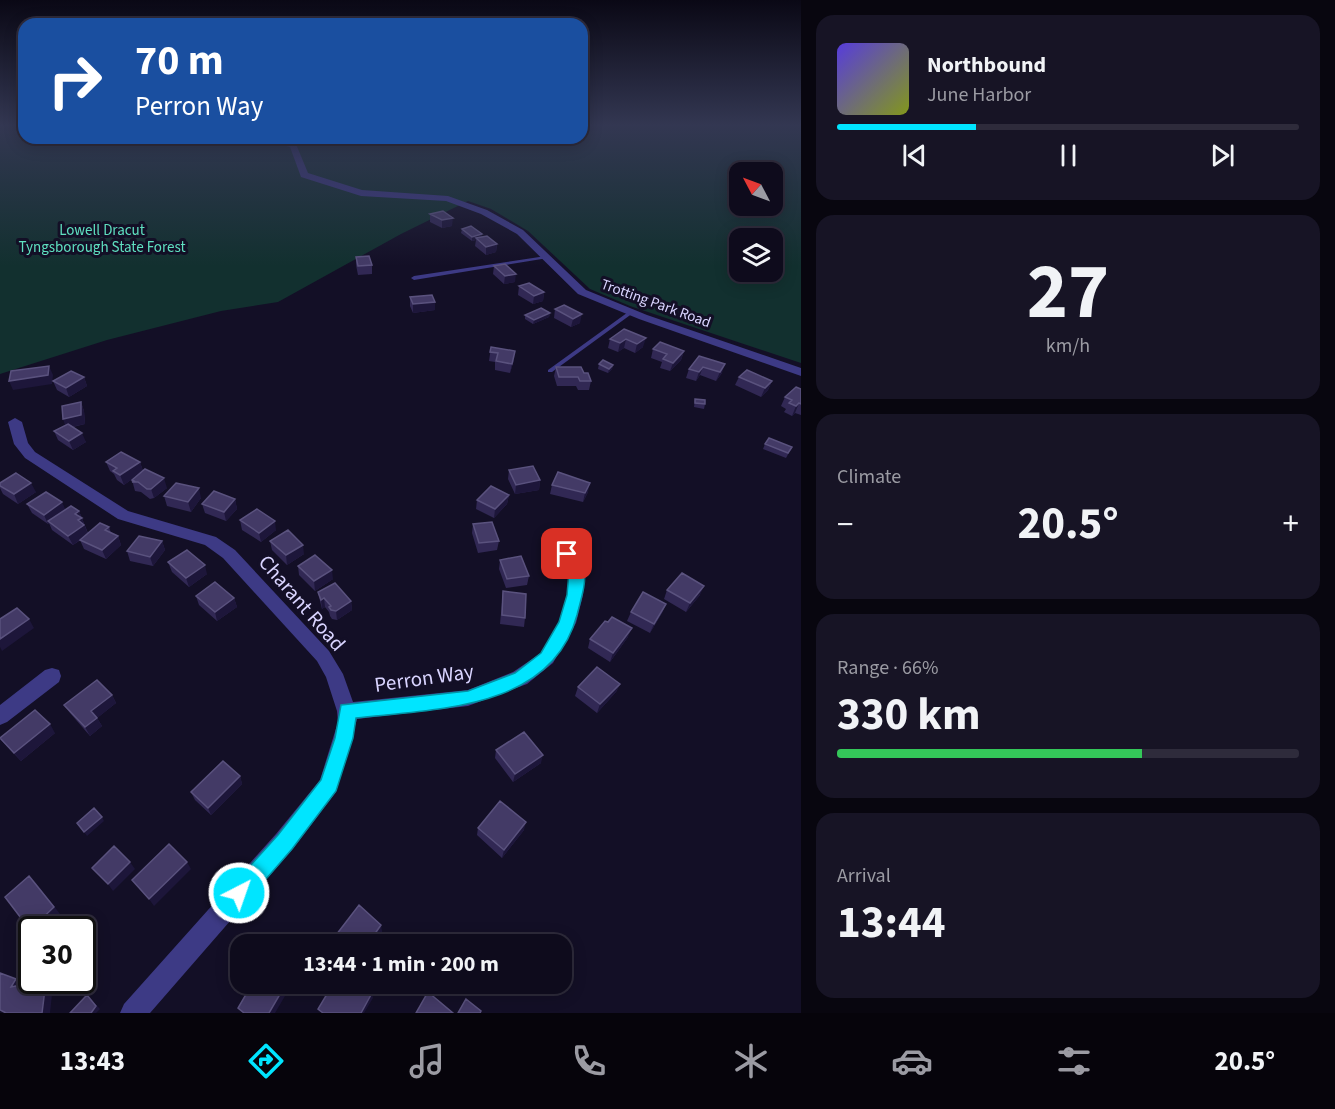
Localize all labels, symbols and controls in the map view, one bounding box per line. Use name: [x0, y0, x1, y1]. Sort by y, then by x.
text: 70 m: [135, 31, 224, 91]
icon: right: [36, 42, 114, 120]
text: Northbound: [927, 49, 1046, 81]
text: June Harbor: [927, 81, 1031, 109]
text: Perron Way: [135, 87, 263, 126]
icon: previous: [898, 139, 931, 172]
icon: pause: [1052, 139, 1085, 172]
icon: next: [1206, 139, 1239, 172]
north arrow: [729, 162, 783, 216]
map controls: [729, 162, 783, 282]
park label: Lowell Dracut Tyngsborough State Forest: [18, 220, 186, 258]
button: layers: [729, 228, 783, 282]
text: 27: [1027, 237, 1109, 348]
street label: Trotting Park Road: [598, 274, 714, 333]
text: km/h: [1046, 332, 1090, 360]
text: Climate: [837, 463, 901, 491]
text: 20.5°: [1017, 492, 1119, 556]
text: −: [837, 501, 853, 548]
text: +: [1283, 501, 1299, 548]
pin: [541, 528, 592, 579]
icon: arrive: [550, 537, 583, 570]
street label: Charant Road: [252, 548, 352, 658]
text: Range · 66%: [837, 654, 938, 682]
street label: Perron Way: [372, 656, 476, 700]
text: 330 km: [837, 683, 981, 747]
position arrow: [207, 861, 271, 925]
text: Arrival: [837, 862, 891, 890]
text: 13:44: [837, 891, 946, 955]
speed limit sign: 30: [18, 916, 96, 994]
text: 13:44 · 1 min · 200 m: [303, 948, 499, 980]
icon: directions: [245, 1040, 287, 1082]
icon: music: [406, 1040, 448, 1082]
icon: phone: [568, 1040, 610, 1082]
icon: climate: [730, 1040, 772, 1082]
icon: car: [891, 1040, 933, 1082]
icon: filters: [1053, 1040, 1095, 1082]
text: 13:43: [60, 1042, 125, 1081]
text: 20.5°: [1214, 1042, 1275, 1081]

